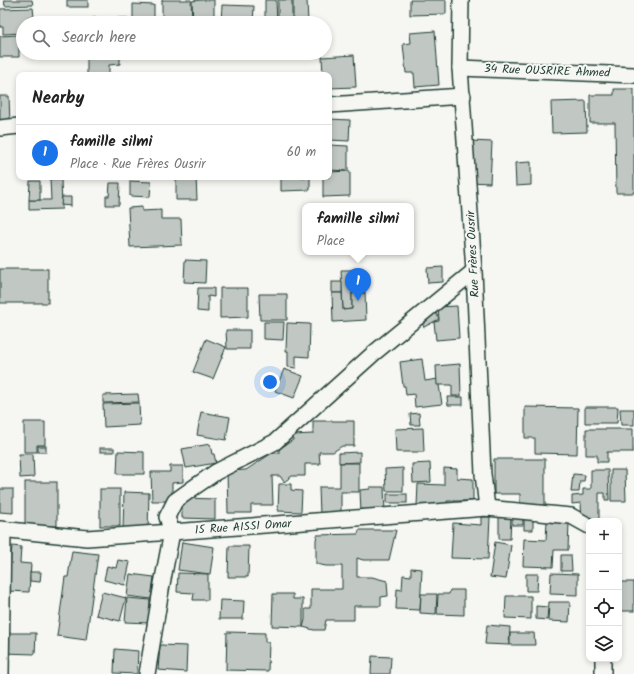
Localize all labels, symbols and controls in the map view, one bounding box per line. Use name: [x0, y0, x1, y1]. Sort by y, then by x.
search box: [16, 16, 332, 60]
text: Search here: [62, 26, 136, 50]
icon: search: [30, 27, 52, 49]
street label: 34 Rue OUSRIRE Ahmed: [483, 59, 612, 83]
text: Nearby: [32, 85, 84, 112]
text: famille silmi: [70, 130, 153, 154]
text: 1: [43, 142, 47, 163]
text: 60 m: [287, 142, 316, 163]
text: Place · Rue Frères Ousrir: [70, 154, 206, 175]
popup: [302, 203, 414, 255]
text: famille silmi: [317, 207, 399, 231]
street label: Rue Frères Ousrir: [461, 209, 485, 298]
text: Place: [317, 231, 345, 252]
pin: 1: [345, 268, 371, 301]
your location: [260, 372, 280, 392]
street label: 15 Rue AISSI Omar: [194, 514, 293, 540]
map controls: [586, 518, 622, 662]
button: +: [586, 518, 622, 554]
button: −: [586, 554, 622, 590]
button: locate: [586, 590, 622, 626]
button: layers: [586, 626, 622, 662]

